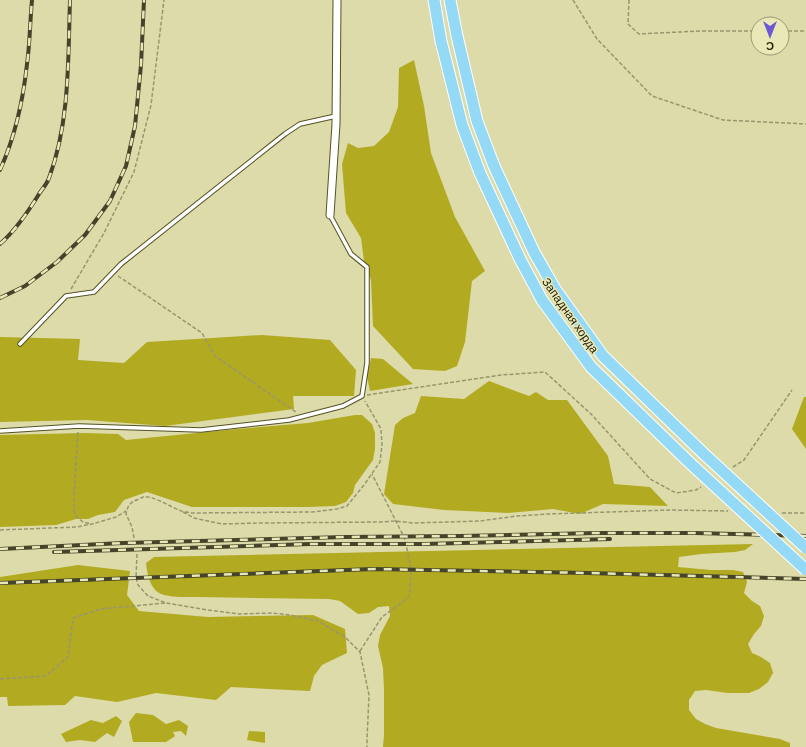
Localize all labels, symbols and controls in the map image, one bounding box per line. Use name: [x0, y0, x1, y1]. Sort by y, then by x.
north arrow: [750, 16, 790, 56]
text: С: [766, 40, 774, 53]
street label: Западная хорда: [539, 275, 602, 356]

